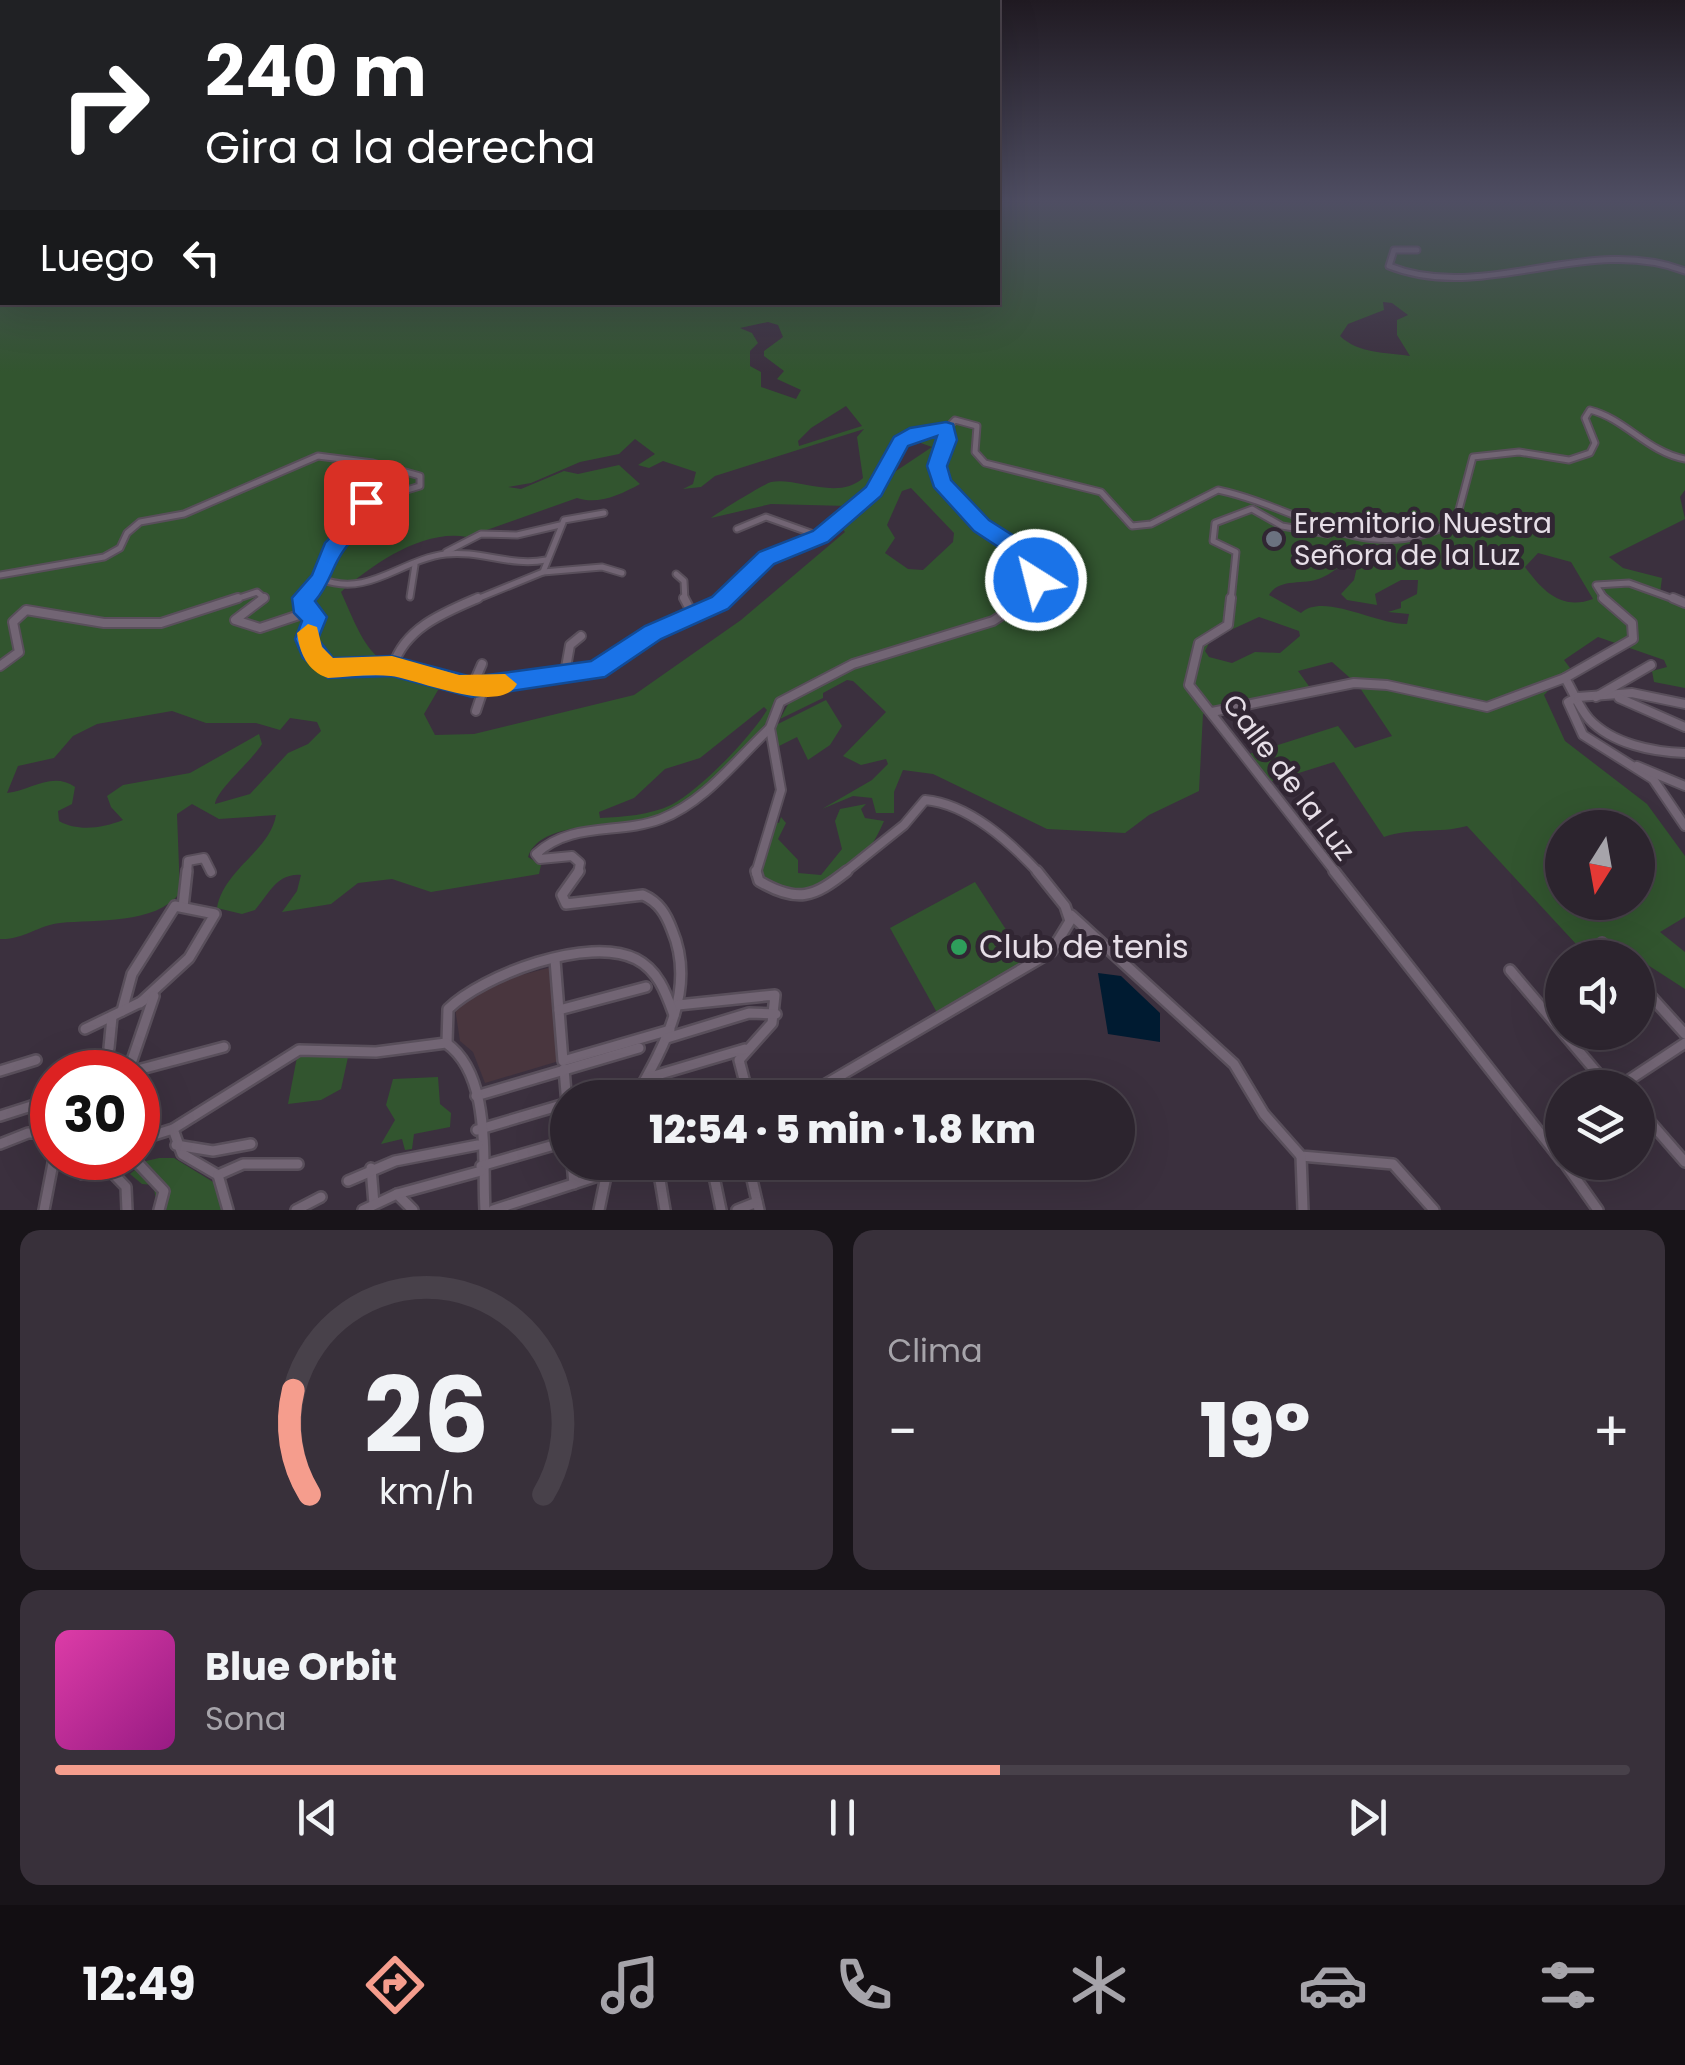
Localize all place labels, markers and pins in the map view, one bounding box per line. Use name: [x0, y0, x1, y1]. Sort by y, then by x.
pin: [324, 460, 409, 545]
place label: Eremitorio Nuestra Señora de la Luz: [1294, 504, 1552, 575]
marker: Eremitorio Nuestra Señora de la Luz: [1263, 528, 1285, 550]
place label: Club de tenis: [979, 924, 1189, 969]
marker: Club de tenis: [948, 936, 970, 958]

